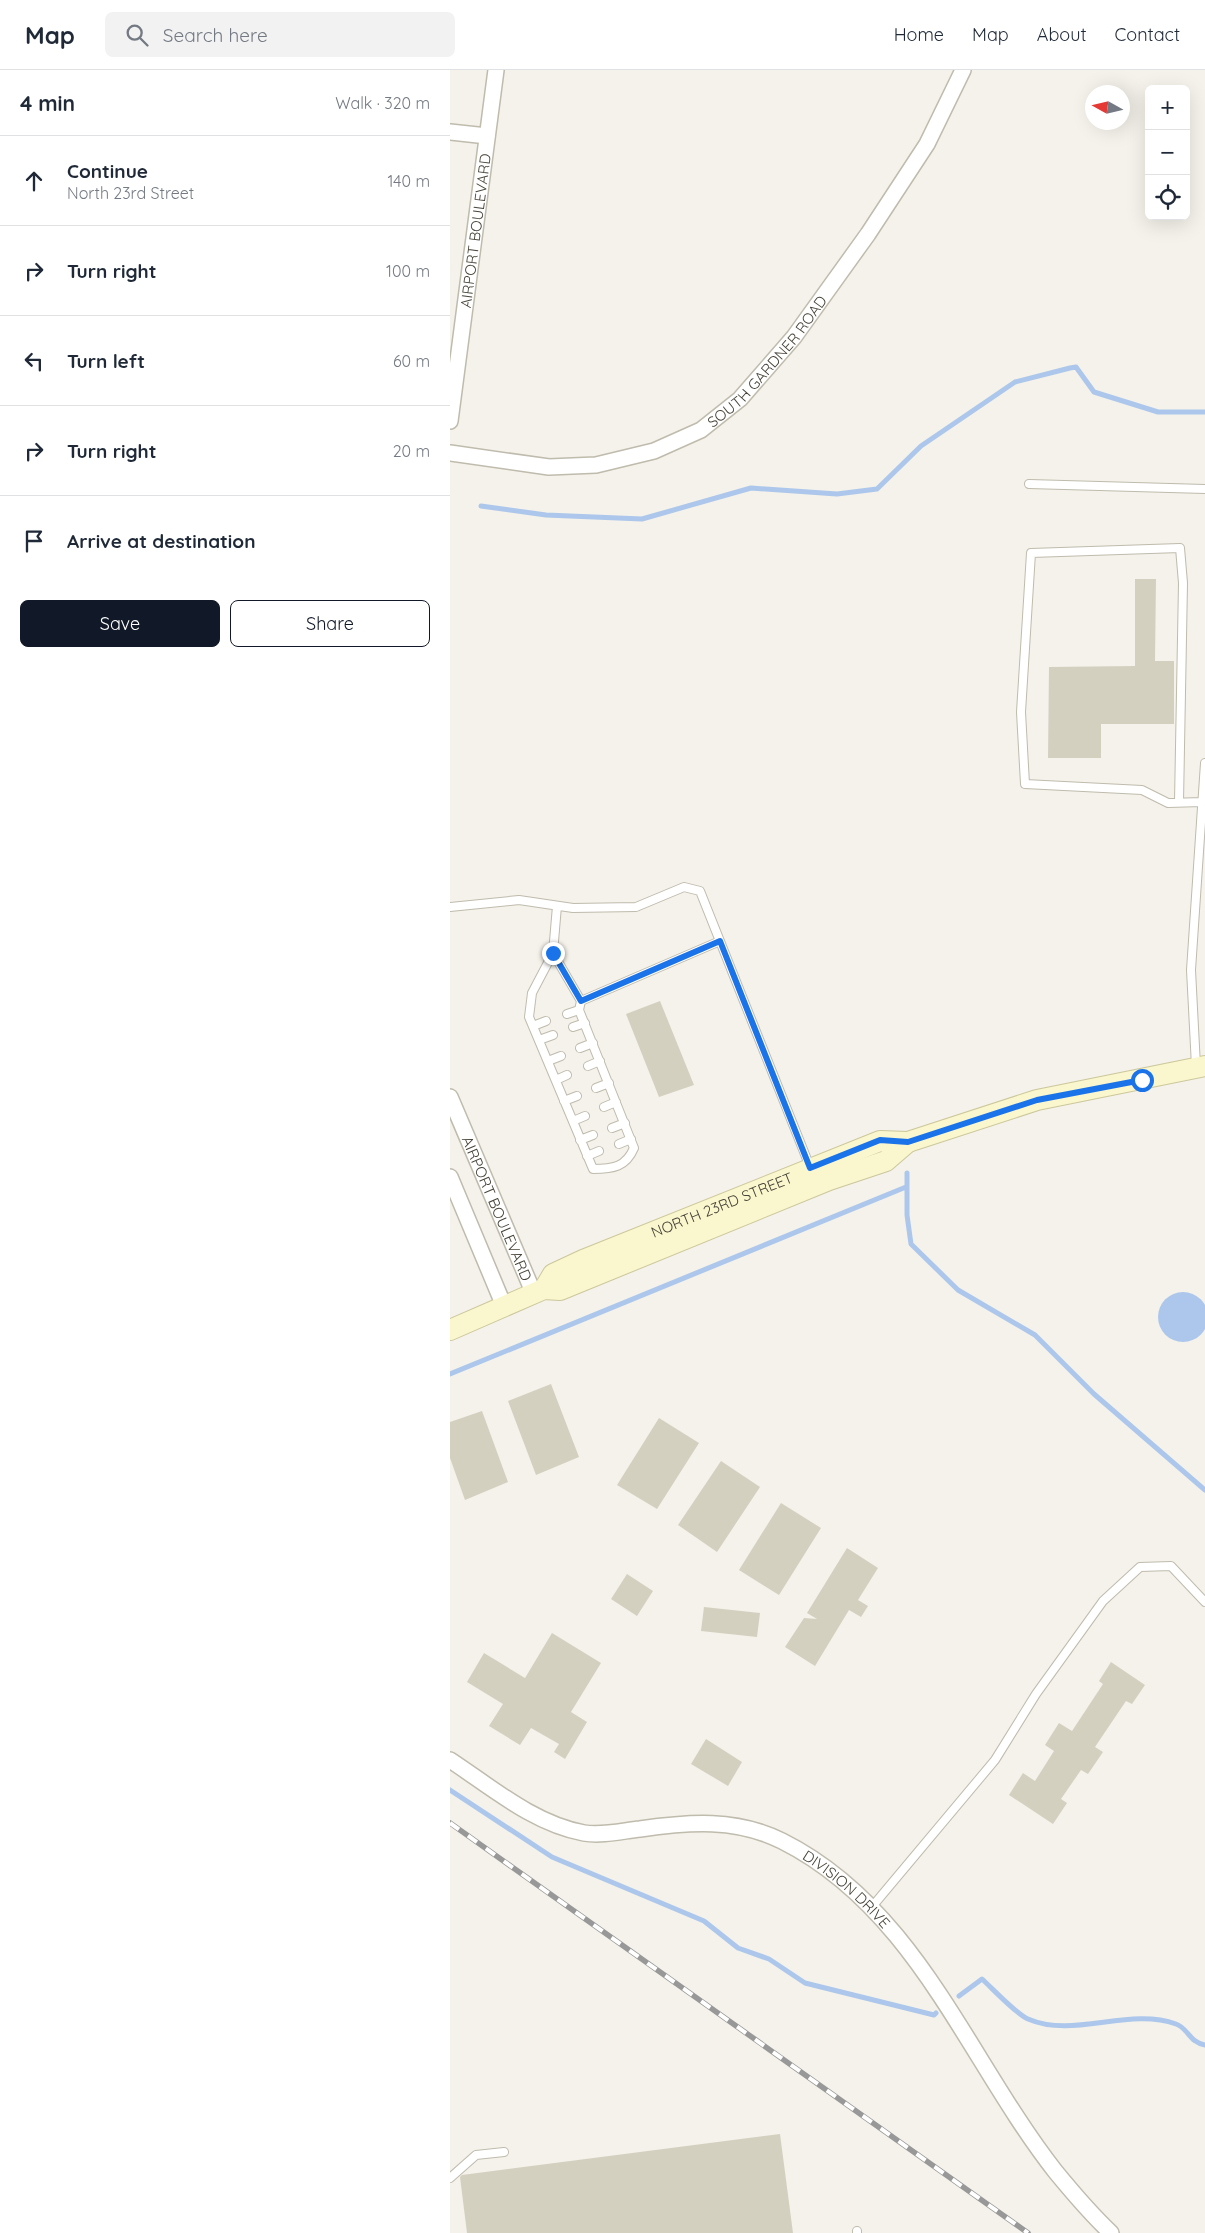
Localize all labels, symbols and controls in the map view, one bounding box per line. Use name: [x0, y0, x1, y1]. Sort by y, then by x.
search box: [105, 12, 455, 57]
text: Map: [25, 20, 75, 50]
icon: search: [123, 21, 151, 49]
text: Search here: [163, 23, 268, 47]
text: Home: [894, 23, 944, 46]
text: Map: [972, 23, 1009, 46]
text: About: [1037, 23, 1087, 46]
text: Contact: [1115, 23, 1180, 46]
north arrow: [1085, 85, 1130, 130]
map controls: [1145, 85, 1190, 220]
button: +: [1145, 85, 1190, 130]
text: 4 min: [20, 90, 75, 116]
text: Walk · 320 m: [335, 93, 430, 113]
button: −: [1145, 130, 1190, 175]
street label: AIRPORT BOULEVARD: [455, 152, 495, 309]
text: Continue: [67, 159, 148, 183]
icon: ahead: [20, 167, 48, 195]
text: 140 m: [387, 171, 430, 191]
button: locate: [1145, 175, 1190, 220]
text: North 23rd Street: [67, 183, 194, 203]
icon: right: [20, 257, 48, 285]
text: Turn right: [67, 259, 156, 283]
text: 100 m: [386, 261, 430, 281]
street label: SOUTH GARDNER ROAD: [703, 291, 831, 431]
icon: left: [20, 347, 48, 375]
text: Turn left: [67, 349, 145, 373]
text: 60 m: [393, 351, 430, 371]
icon: right: [20, 437, 48, 465]
text: Turn right: [67, 439, 156, 463]
text: 20 m: [393, 441, 430, 461]
icon: arrive: [20, 527, 48, 555]
text: Arrive at destination: [67, 529, 256, 553]
button: Save: [20, 600, 220, 647]
button: Share: [230, 600, 430, 647]
route end: [542, 942, 565, 965]
route start: [1131, 1069, 1154, 1092]
street label: AIRPORT BOULEVARD: [458, 1133, 537, 1284]
street label: NORTH 23RD STREET: [648, 1168, 795, 1241]
street label: DIVISION DRIVE: [800, 1846, 895, 1932]

